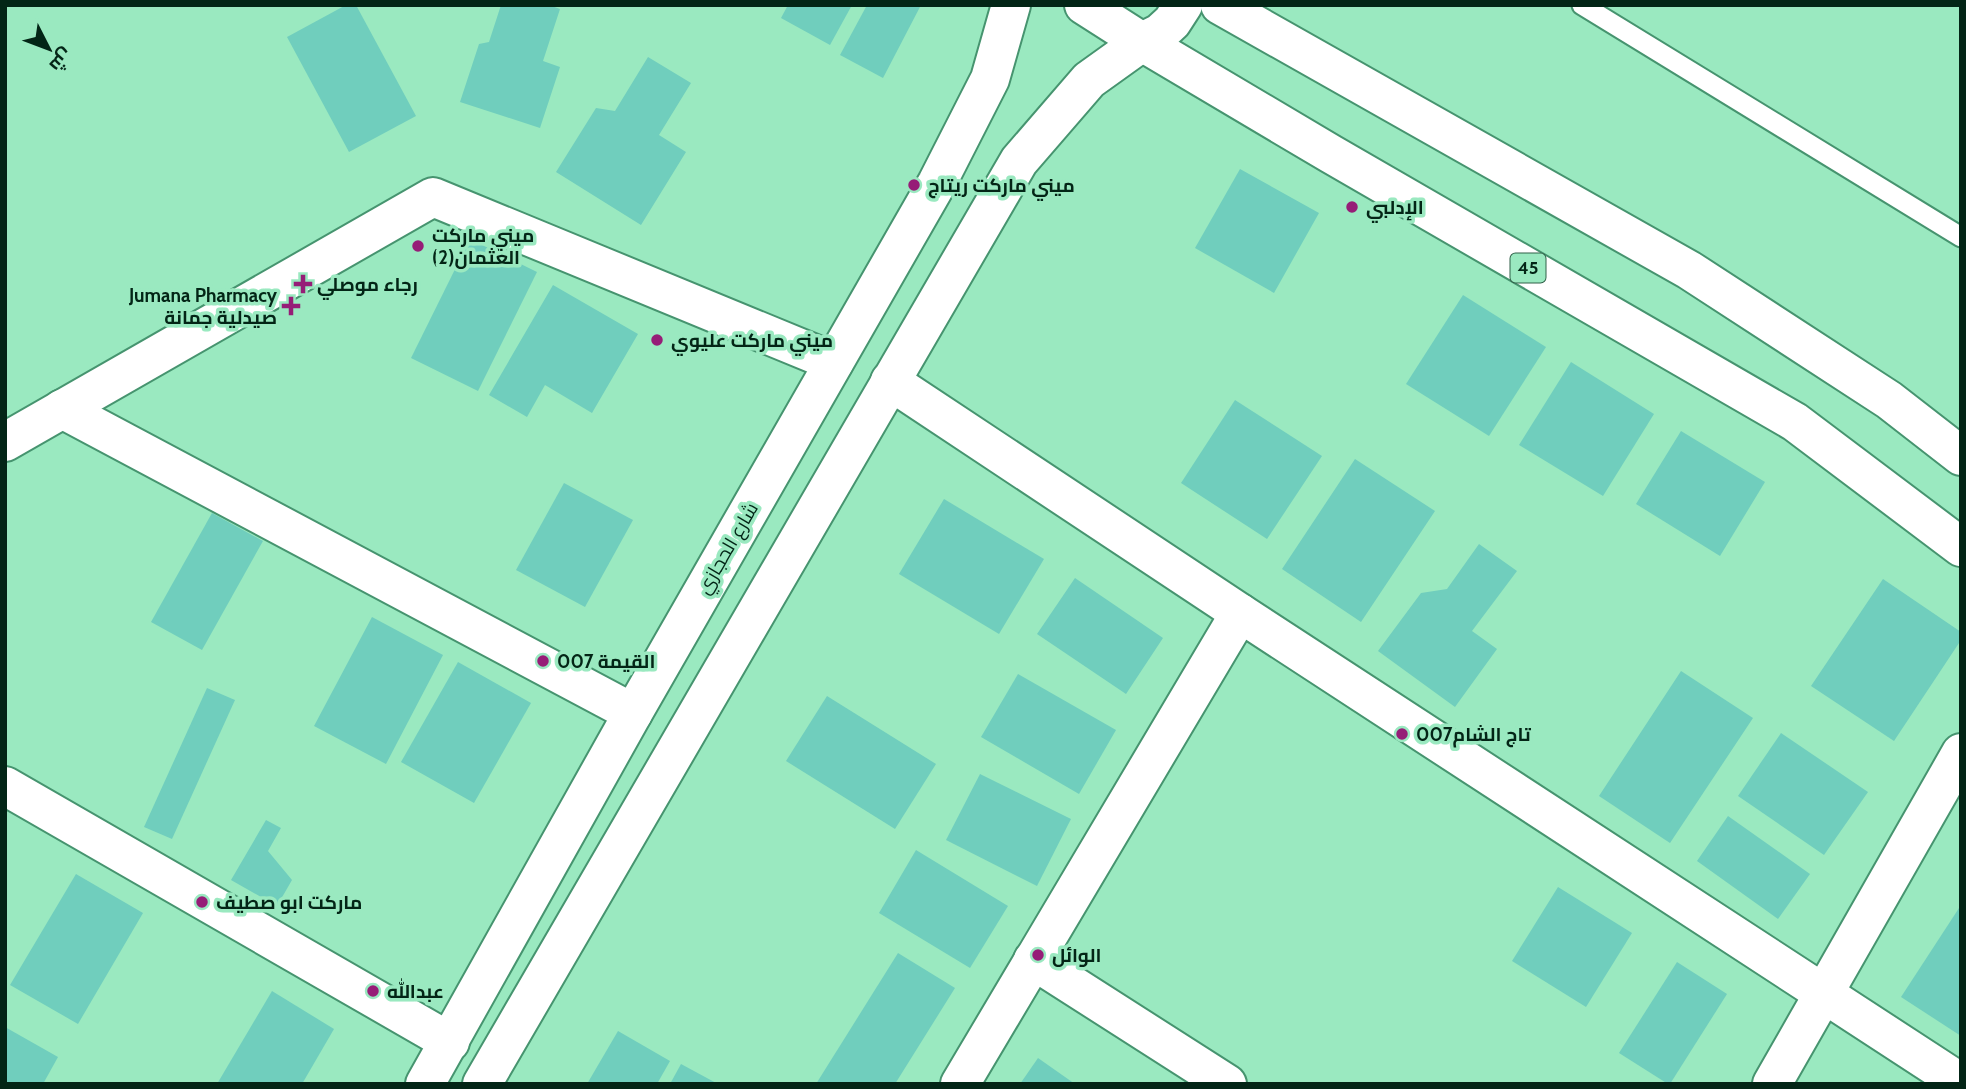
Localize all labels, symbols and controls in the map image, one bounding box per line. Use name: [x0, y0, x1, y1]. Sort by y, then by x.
north arrow: [14, 14, 84, 84]
text: ش: [45, 43, 78, 77]
place label: ميني ماركت ريتاج: [928, 174, 1075, 201]
marker: ميني ماركت ريتاج: [906, 177, 922, 193]
place label: الإدلبي: [1366, 196, 1424, 223]
marker: الإدلبي: [1344, 199, 1360, 215]
place label: ميني ماركت العثمان(2): [432, 224, 534, 269]
marker: ميني ماركت العثمان(2): [410, 238, 426, 254]
road number: 45: [1510, 254, 1546, 282]
place label: رجاء موصلي: [317, 273, 418, 300]
marker: رجاء موصلي: [295, 276, 311, 292]
place label: Jumana Pharmacy صيدلية جمانة: [128, 284, 278, 329]
marker: Jumana Pharmacy صيدلية جمانة: [283, 298, 299, 314]
place label: ميني ماركت عليوي: [671, 329, 833, 356]
marker: ميني ماركت عليوي: [649, 332, 665, 348]
street label: شارع الحجازي: [692, 498, 765, 600]
place label: القيمة 007: [557, 650, 655, 673]
marker: القيمة 007: [535, 653, 551, 669]
place label: تاج الشام007: [1416, 723, 1532, 748]
marker: تاج الشام007: [1394, 726, 1410, 742]
place label: ماركت ابو صطيف: [216, 891, 362, 914]
marker: ماركت ابو صطيف: [194, 894, 210, 910]
place label: الوائل: [1052, 944, 1102, 967]
marker: الوائل: [1030, 947, 1046, 963]
place label: عبدالله: [387, 978, 444, 1003]
marker: عبدالله: [365, 983, 381, 999]

